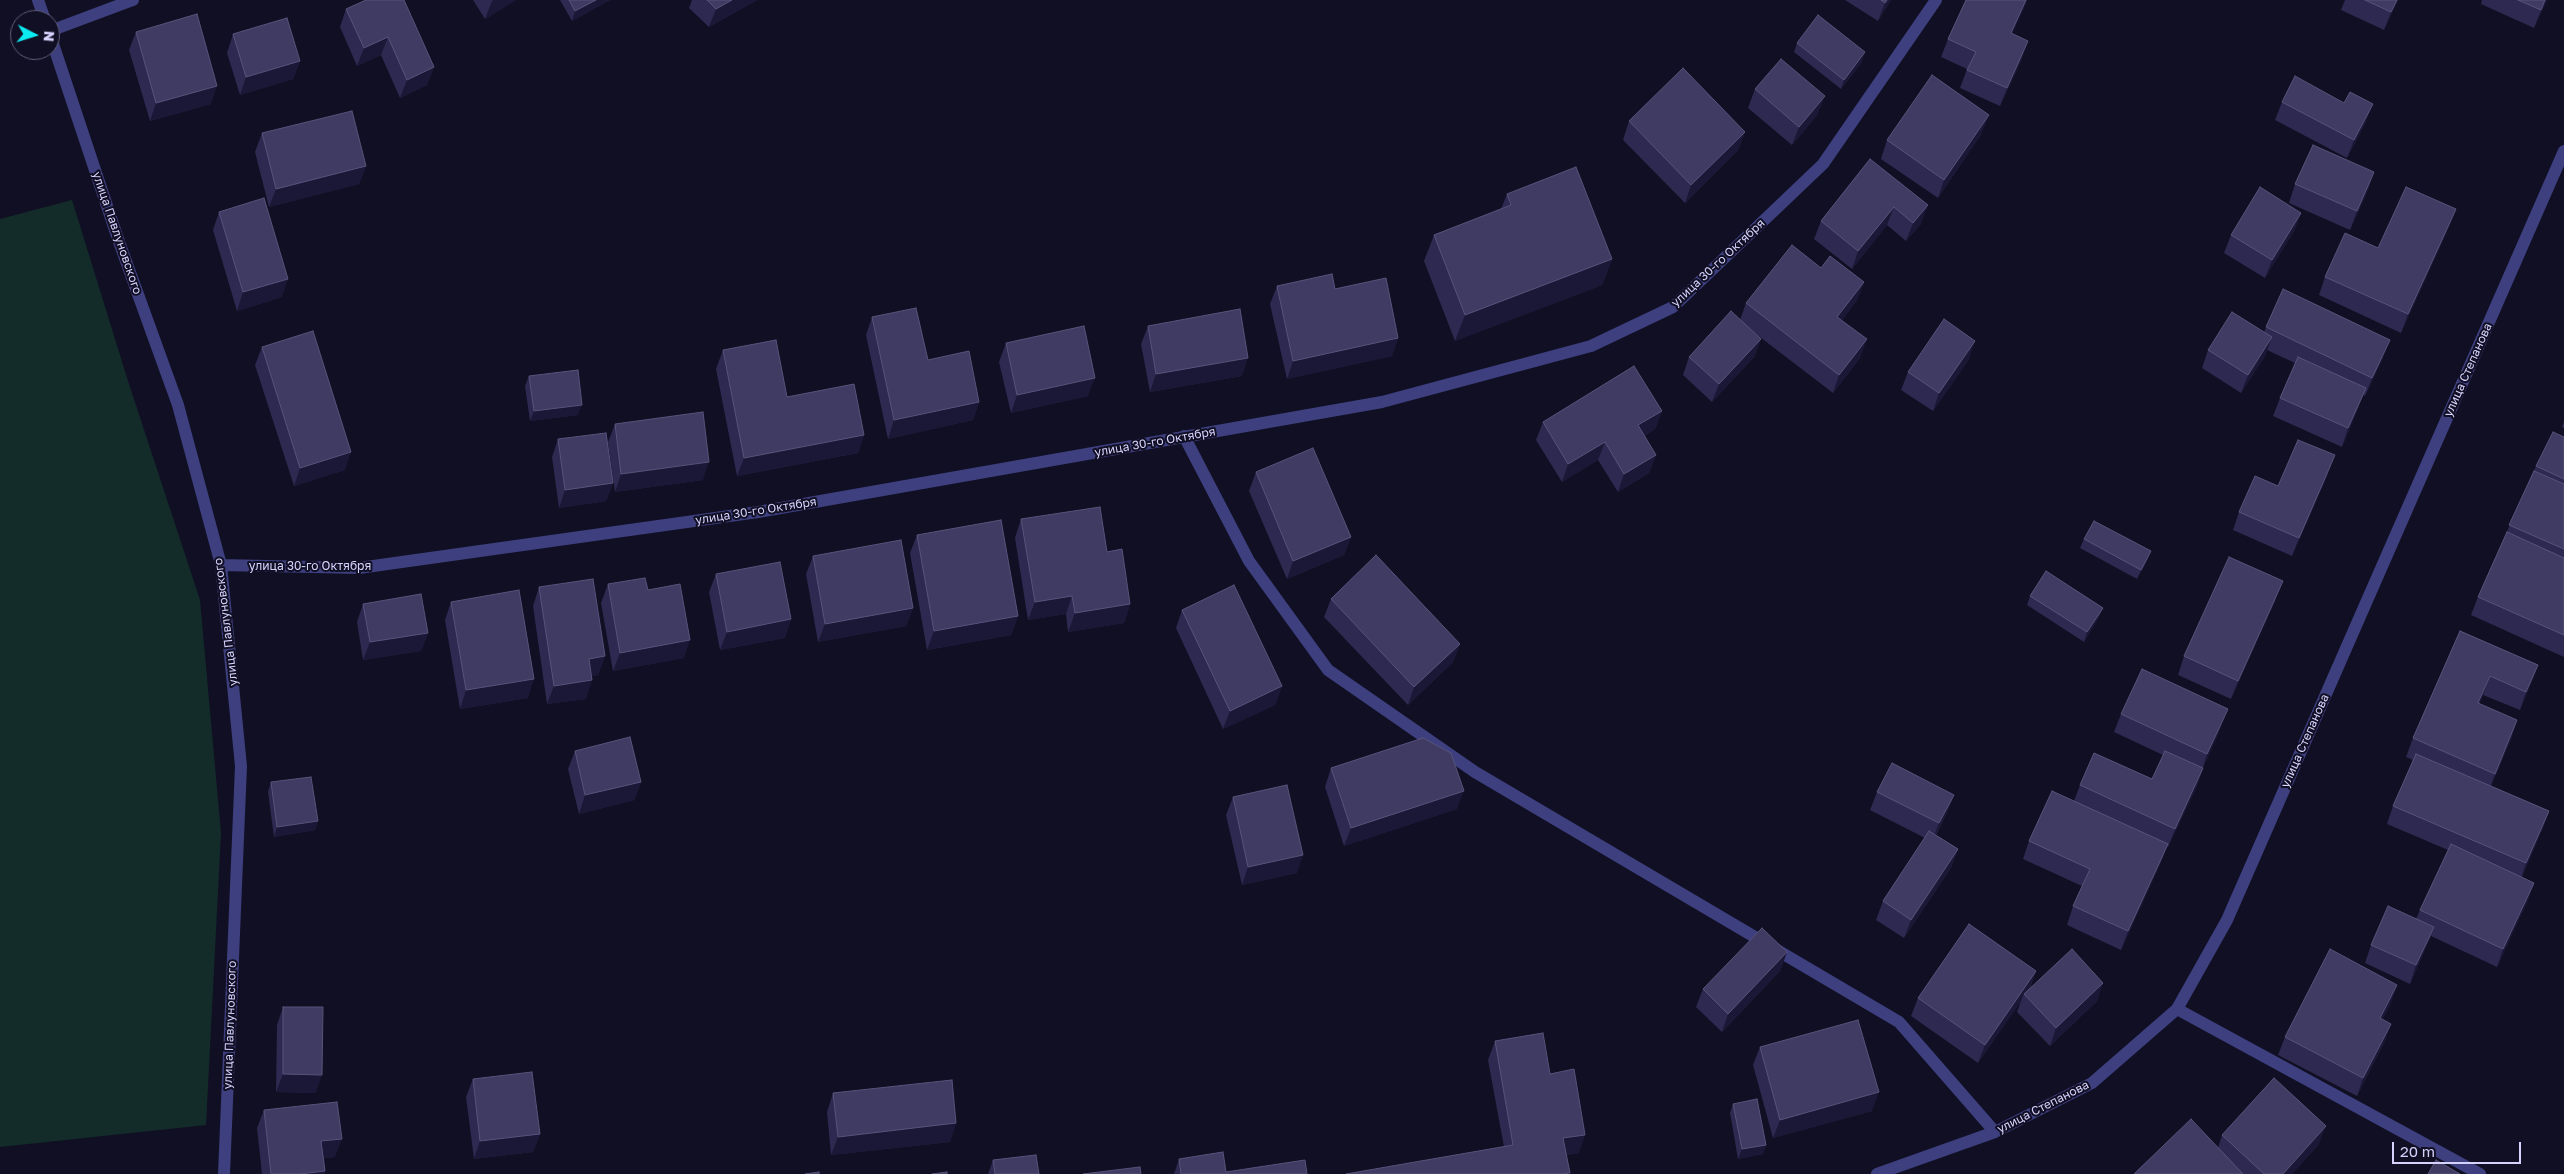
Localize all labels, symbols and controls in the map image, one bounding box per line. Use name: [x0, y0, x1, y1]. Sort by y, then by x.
north arrow: [10, 10, 60, 60]
text: N: [41, 30, 58, 42]
street label: улица Павлуновского: [89, 170, 145, 296]
street label: улица 30-го Октября: [1668, 216, 1768, 310]
street label: улица Степанова: [2441, 321, 2495, 419]
street label: улица 30-го Октября: [1093, 424, 1217, 460]
street label: улица 30-го Октября: [694, 494, 818, 528]
street label: улица Павлуновского: [211, 557, 241, 687]
street label: улица 30-го Октября: [249, 559, 371, 573]
street label: улица Степанова: [2278, 692, 2332, 790]
street label: улица Павлуновского: [221, 960, 239, 1090]
street label: улица Степанова: [1995, 1078, 2091, 1136]
scale bar: [2394, 1132, 2523, 1164]
text: 20 m: [2400, 1142, 2435, 1160]

